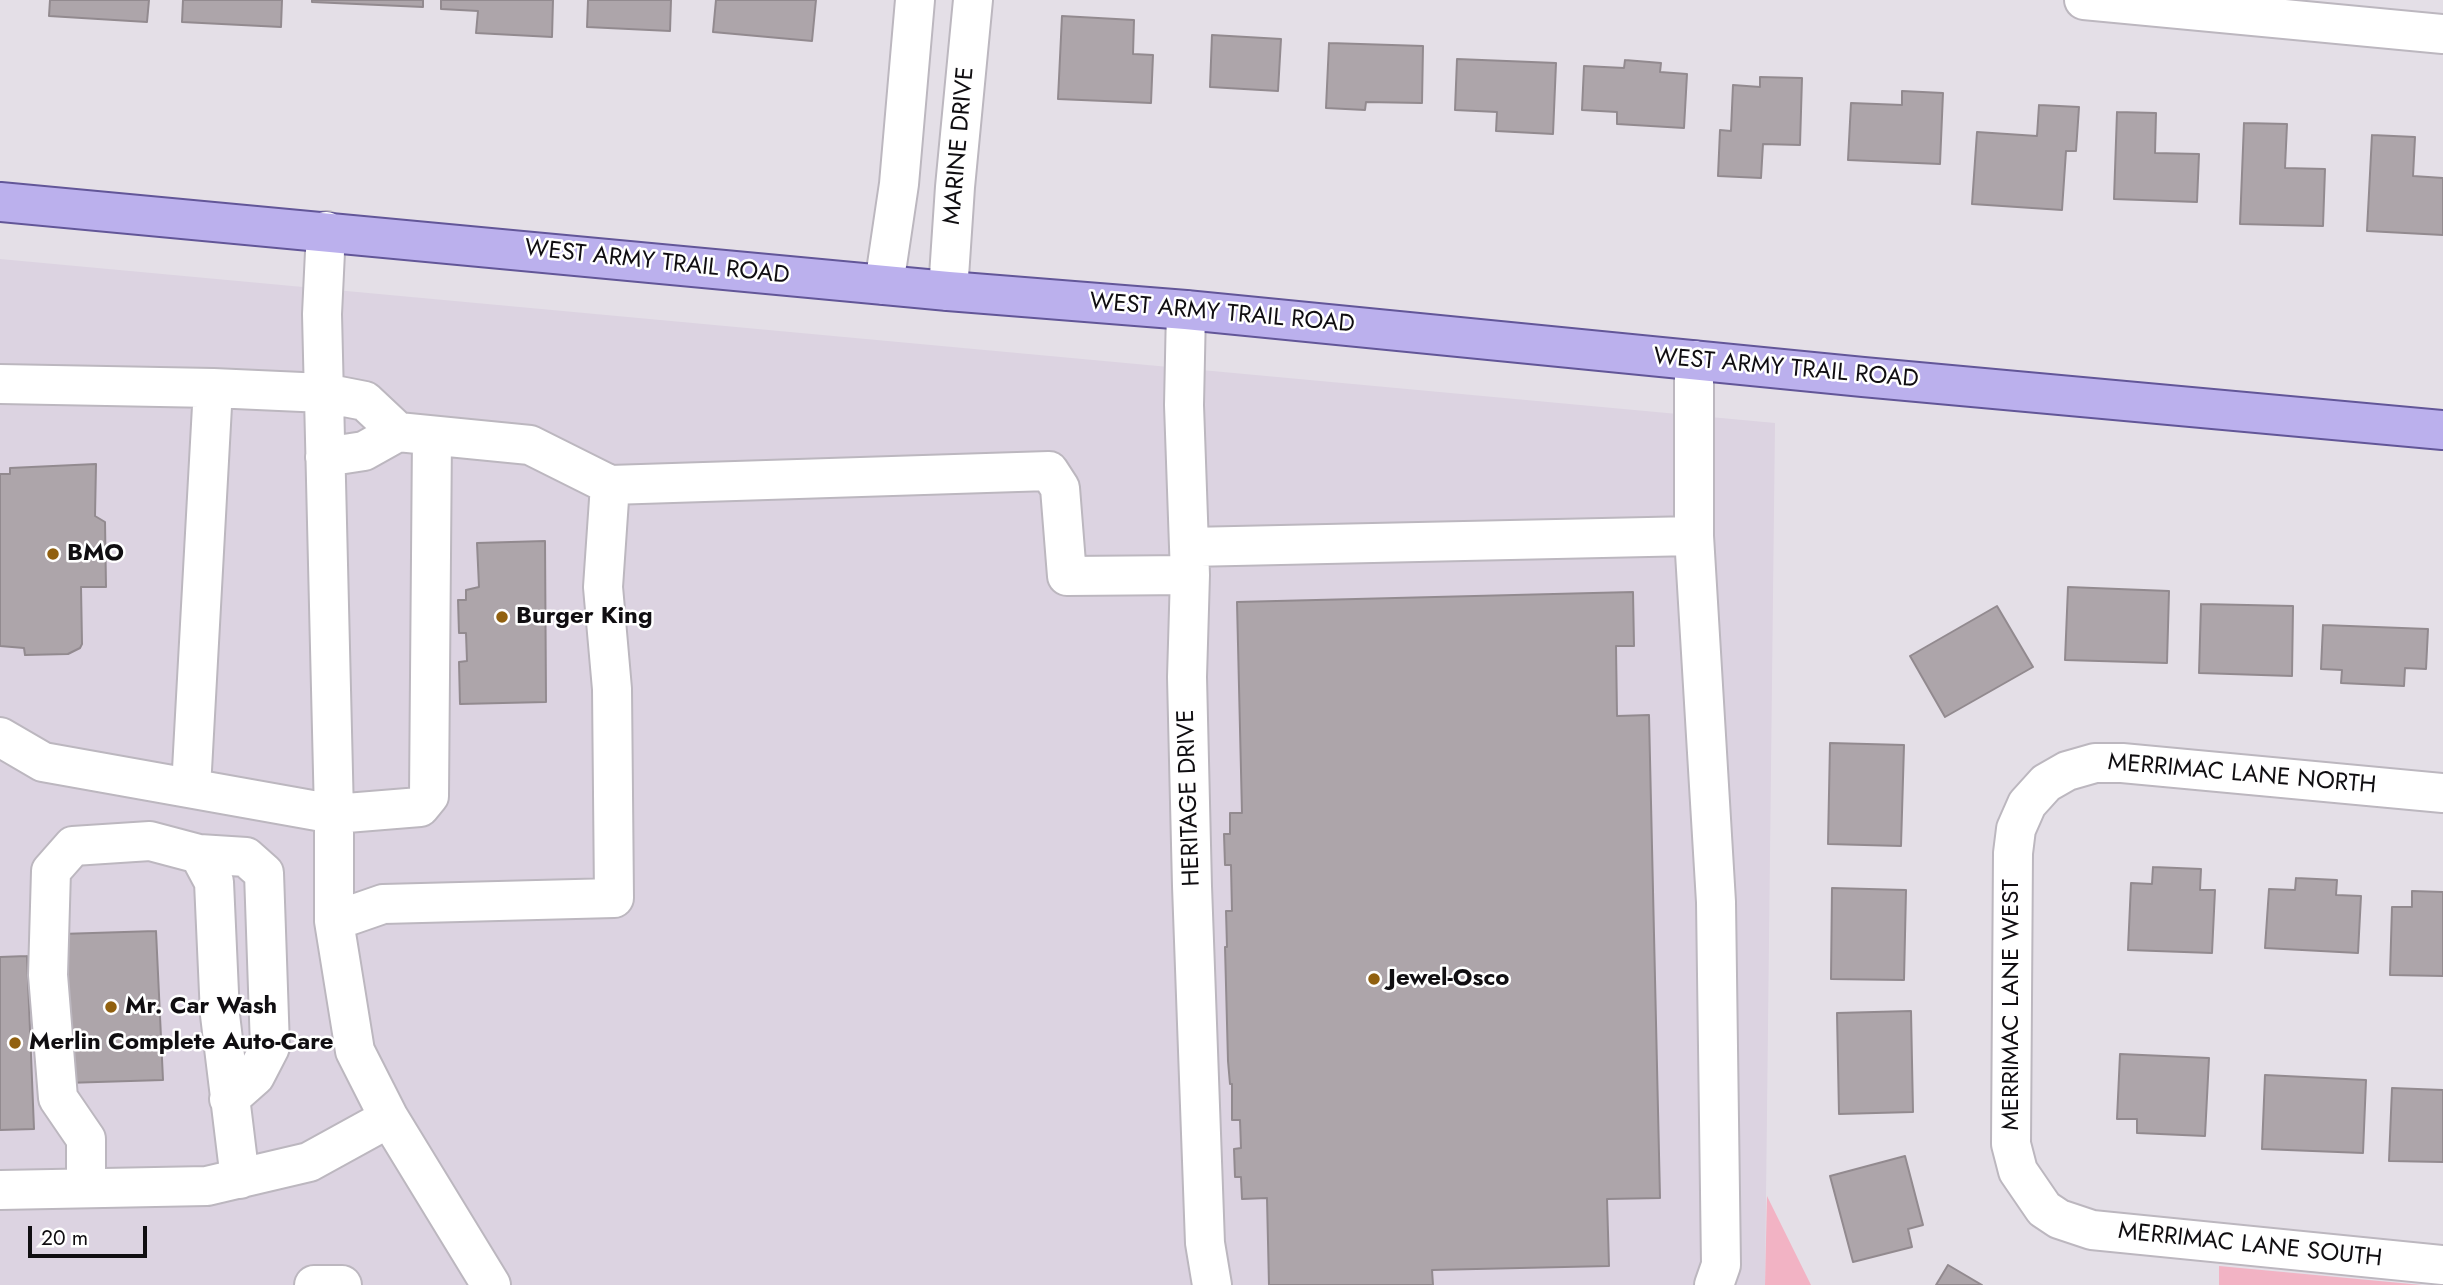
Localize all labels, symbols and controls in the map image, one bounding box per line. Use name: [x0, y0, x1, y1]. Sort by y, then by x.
street label: MARINE DRIVE: [939, 66, 981, 226]
street label: WEST ARMY TRAIL ROAD: [523, 235, 791, 291]
street label: WEST ARMY TRAIL ROAD: [1088, 288, 1356, 340]
street label: WEST ARMY TRAIL ROAD: [1652, 343, 1920, 395]
place label: BMO: [67, 540, 124, 568]
marker: BMO: [45, 546, 61, 562]
place label: Burger King: [516, 603, 653, 631]
marker: Burger King: [494, 609, 510, 625]
street label: HERITAGE DRIVE: [1173, 709, 1207, 887]
street label: MERRIMAC LANE NORTH: [2107, 749, 2377, 801]
street label: MERRIMAC LANE WEST: [1998, 879, 2026, 1131]
place label: Jewel-Osco: [1388, 965, 1509, 993]
marker: Jewel-Osco: [1366, 971, 1382, 987]
place label: Mr. Car Wash: [125, 993, 277, 1021]
marker: Mr. Car Wash: [103, 999, 119, 1015]
place label: Merlin Complete Auto-Care: [29, 1029, 333, 1057]
marker: Merlin Complete Auto-Care: [7, 1035, 23, 1051]
scale bar: [32, 1212, 150, 1256]
street label: MERRIMAC LANE SOUTH: [2117, 1218, 2383, 1274]
text: 20 m: [41, 1223, 88, 1253]

